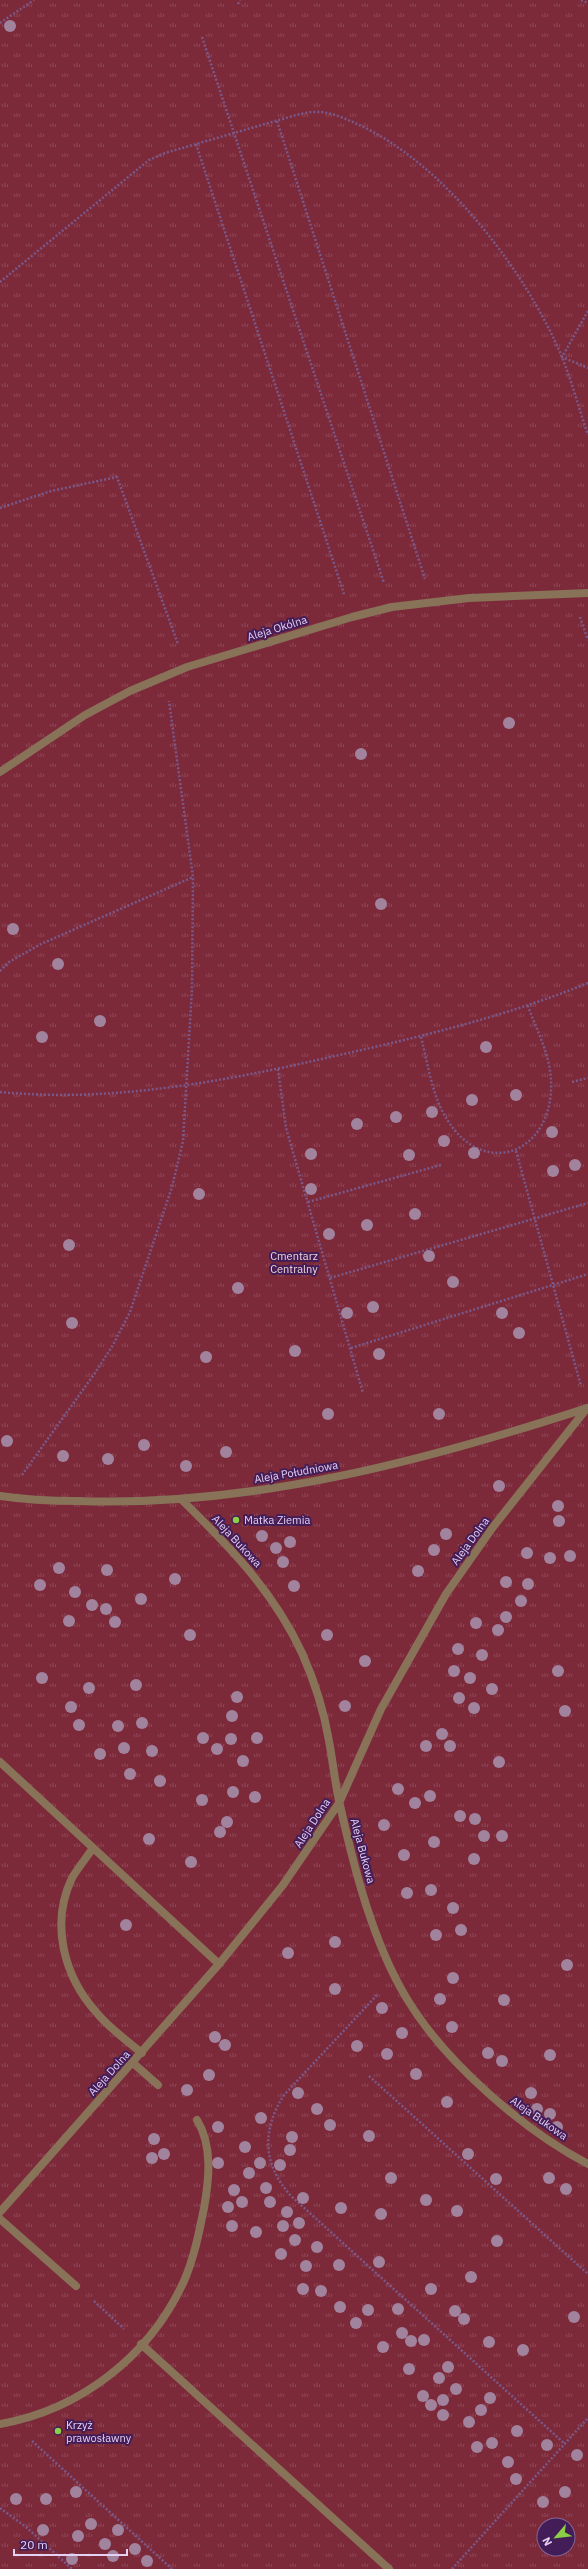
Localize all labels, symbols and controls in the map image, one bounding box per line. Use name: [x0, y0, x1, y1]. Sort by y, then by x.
street label: Aleja Okólna: [245, 612, 309, 644]
park label: Cmentarz Centralny: [270, 1249, 318, 1276]
street label: Aleja Południowa: [253, 1458, 339, 1486]
street label: Aleja Bukowa: [209, 1512, 265, 1570]
place label: Matka Ziemia: [244, 1513, 310, 1527]
street label: Aleja Dolna: [448, 1514, 492, 1568]
marker: Matka Ziemia: [231, 1515, 241, 1525]
street label: Aleja Dolna: [291, 1796, 333, 1850]
street label: Aleja Bukowa: [348, 1817, 378, 1885]
street label: Aleja Dolna: [85, 2047, 133, 2098]
street label: Aleja Bukowa: [508, 2093, 570, 2143]
place label: Krzyż prawosławny: [66, 2418, 132, 2445]
marker: Krzyż prawosławny: [53, 2426, 63, 2436]
north arrow: [536, 2517, 576, 2557]
scale bar: [14, 2531, 127, 2557]
text: N: [539, 2535, 555, 2548]
text: 20 m: [20, 2537, 48, 2552]

